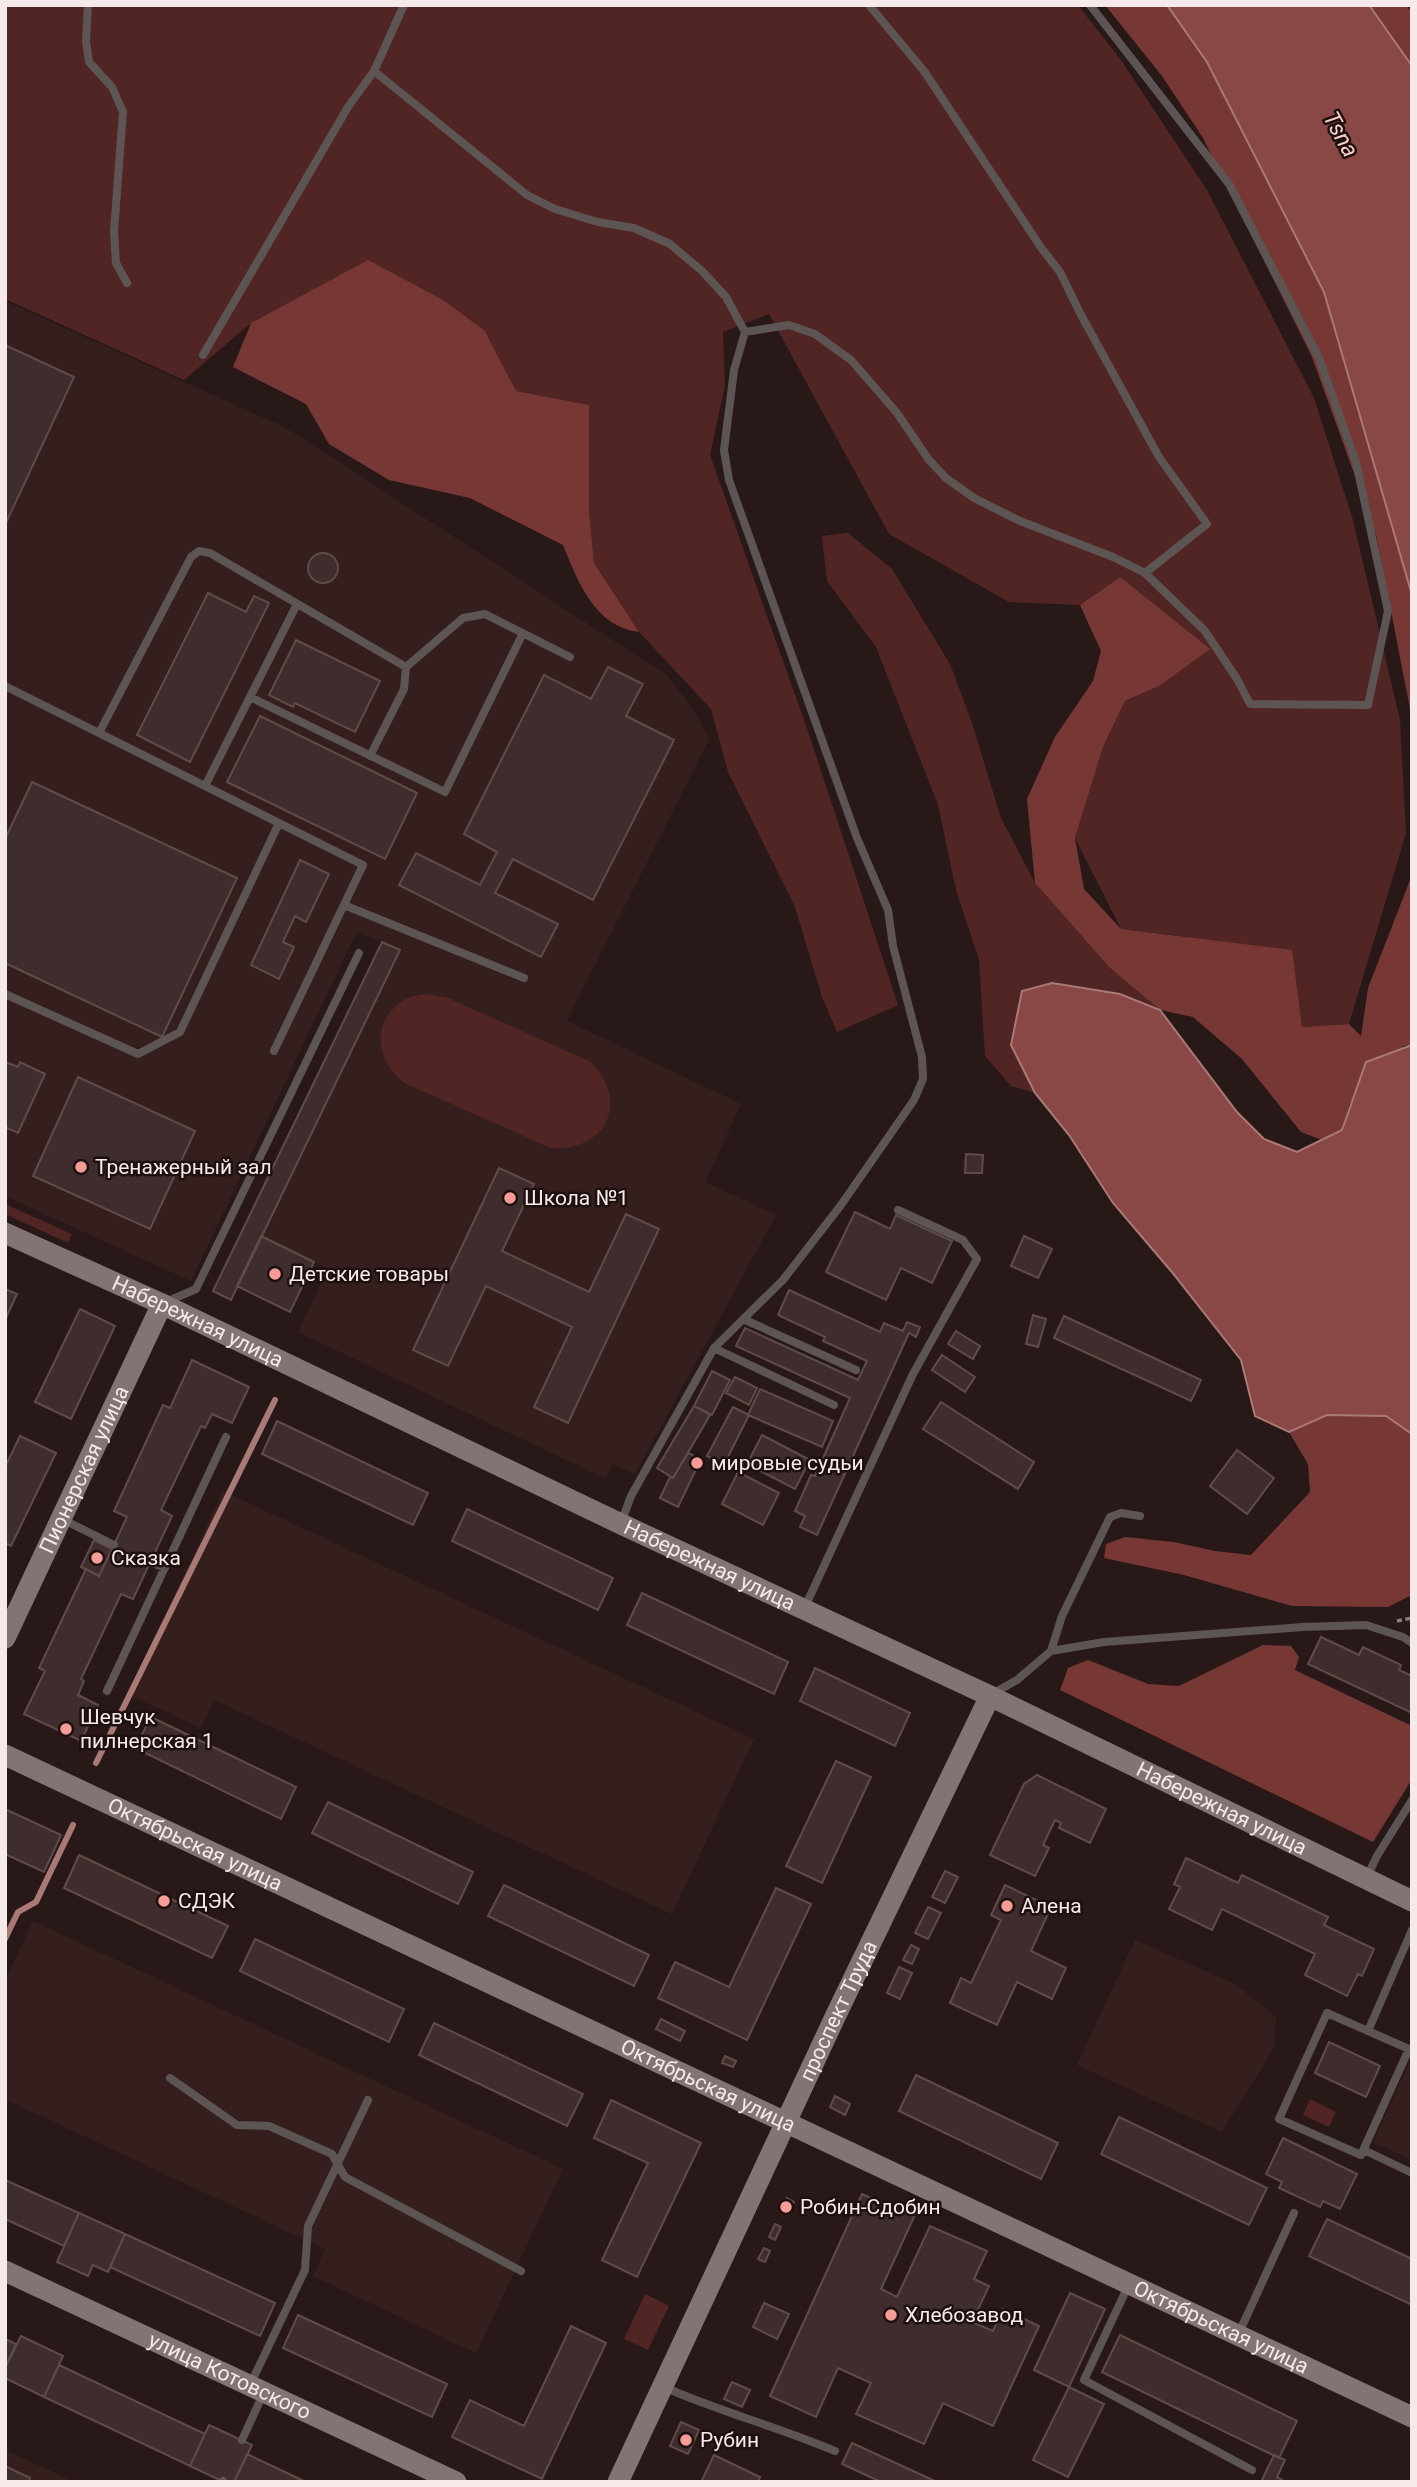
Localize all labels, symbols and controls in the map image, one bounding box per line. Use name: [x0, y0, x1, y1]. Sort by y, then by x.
water label: Tsna: [1317, 107, 1364, 162]
place label: Тренажерный зал: [95, 1155, 272, 1179]
marker: Тренажерный зал: [73, 1159, 89, 1175]
place label: Школа №1: [524, 1186, 629, 1210]
marker: Школа №1: [502, 1190, 518, 1206]
place label: Детские товары: [289, 1262, 449, 1286]
marker: Детские товары: [267, 1266, 283, 1282]
street label: Набережная улица: [108, 1271, 287, 1372]
street label: Пионерская улица: [34, 1382, 134, 1557]
place label: мировые судьи: [711, 1451, 864, 1475]
marker: мировые судьи: [689, 1455, 705, 1471]
street label: Набережная улица: [620, 1515, 799, 1615]
place label: Сказка: [111, 1546, 181, 1570]
marker: Сказка: [89, 1550, 105, 1566]
place label: Шевчук пилнерская 1: [80, 1705, 214, 1753]
marker: Шевчук пилнерская 1: [58, 1721, 74, 1737]
street label: Набережная улица: [1133, 1757, 1311, 1860]
street label: Октябрьская улица: [104, 1793, 286, 1896]
place label: СДЭК: [178, 1889, 236, 1913]
marker: СДЭК: [156, 1893, 172, 1909]
place label: Алена: [1021, 1894, 1082, 1918]
marker: Алена: [999, 1898, 1015, 1914]
street label: проспект Труда: [795, 1937, 882, 2085]
street label: Октябрьская улица: [617, 2034, 799, 2137]
place label: Робин-Сдобин: [800, 2195, 941, 2219]
marker: Робин-Сдобин: [778, 2199, 794, 2215]
street label: Октябрьская улица: [1130, 2276, 1312, 2379]
place label: Хлебозавод: [905, 2303, 1024, 2327]
marker: Хлебозавод: [883, 2307, 899, 2323]
street label: улица Котовского: [145, 2328, 315, 2424]
place label: Рубин: [700, 2428, 759, 2452]
marker: Рубин: [678, 2432, 694, 2448]

